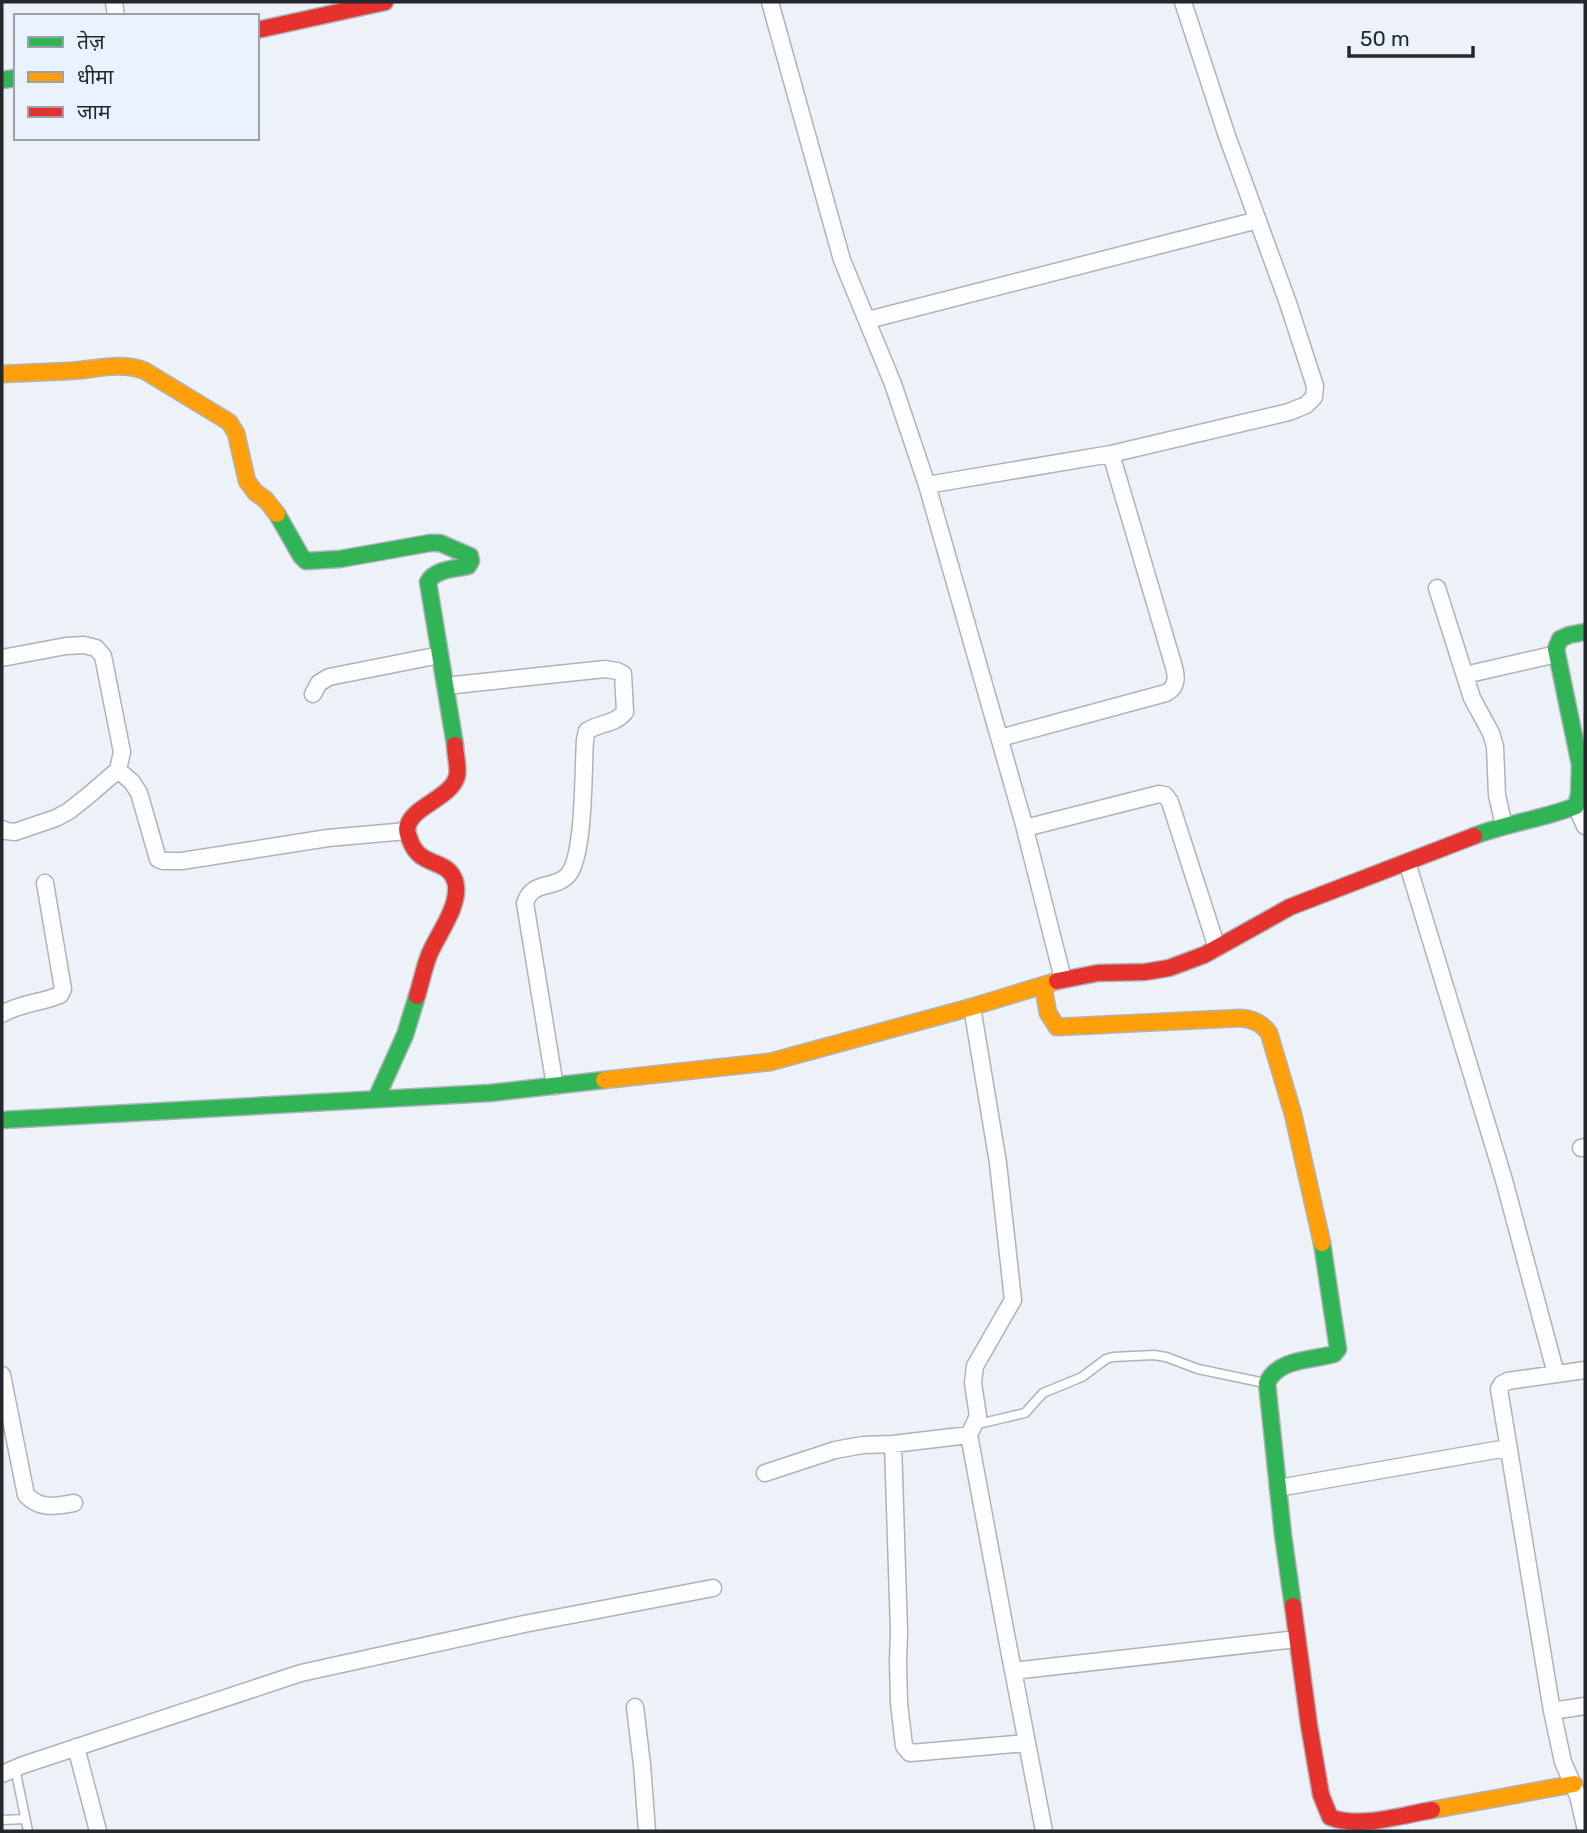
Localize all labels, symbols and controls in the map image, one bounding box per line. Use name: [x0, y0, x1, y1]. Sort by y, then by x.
legend: [14, 14, 259, 140]
scale bar: [1349, 14, 1473, 58]
text: 50 m: [1360, 26, 1410, 51]
text: तेज़: [77, 29, 105, 54]
text: धीमा: [77, 64, 114, 89]
text: जाम: [77, 99, 111, 124]

